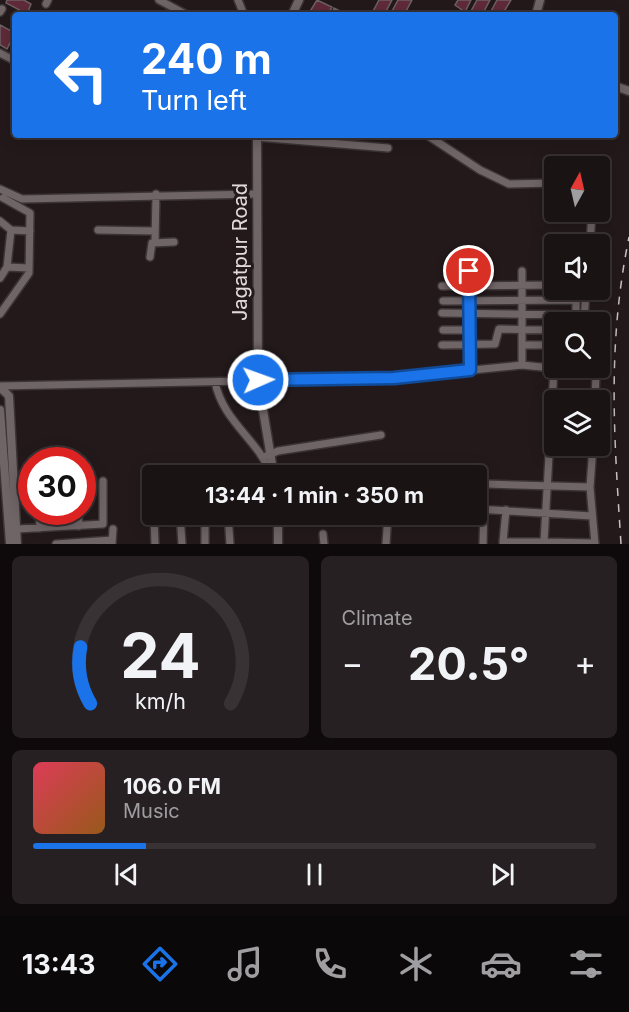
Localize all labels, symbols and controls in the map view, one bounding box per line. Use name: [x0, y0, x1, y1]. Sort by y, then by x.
text: 240 m: [141, 33, 272, 84]
icon: left: [42, 36, 120, 114]
text: Turn left: [141, 84, 247, 117]
north arrow: [544, 156, 610, 222]
map controls: [544, 156, 610, 456]
street label: Jagatpur Road: [228, 183, 252, 321]
button: sound: [544, 234, 610, 300]
pin: [443, 245, 494, 296]
icon: arrive: [452, 254, 485, 287]
button: search: [544, 312, 610, 378]
position arrow: [226, 348, 290, 412]
button: layers: [544, 390, 610, 456]
speed limit sign: 30: [18, 447, 96, 525]
text: 13:44 · 1 min · 350 m: [205, 482, 424, 508]
text: Climate: [342, 606, 413, 630]
text: 24: [120, 618, 201, 693]
text: 20.5°: [408, 636, 529, 691]
text: −: [342, 643, 363, 683]
text: +: [574, 643, 596, 683]
text: km/h: [135, 688, 186, 714]
text: 106.0 FM: [123, 773, 221, 799]
text: Music: [123, 799, 180, 823]
icon: previous: [110, 858, 143, 891]
icon: pause: [298, 858, 331, 891]
icon: next: [486, 858, 519, 891]
icon: directions: [139, 943, 181, 985]
icon: music: [224, 943, 266, 985]
icon: phone: [309, 943, 351, 985]
icon: climate: [395, 943, 437, 985]
icon: car: [480, 943, 522, 985]
icon: filters: [565, 943, 607, 985]
text: 13:43: [22, 948, 95, 981]

